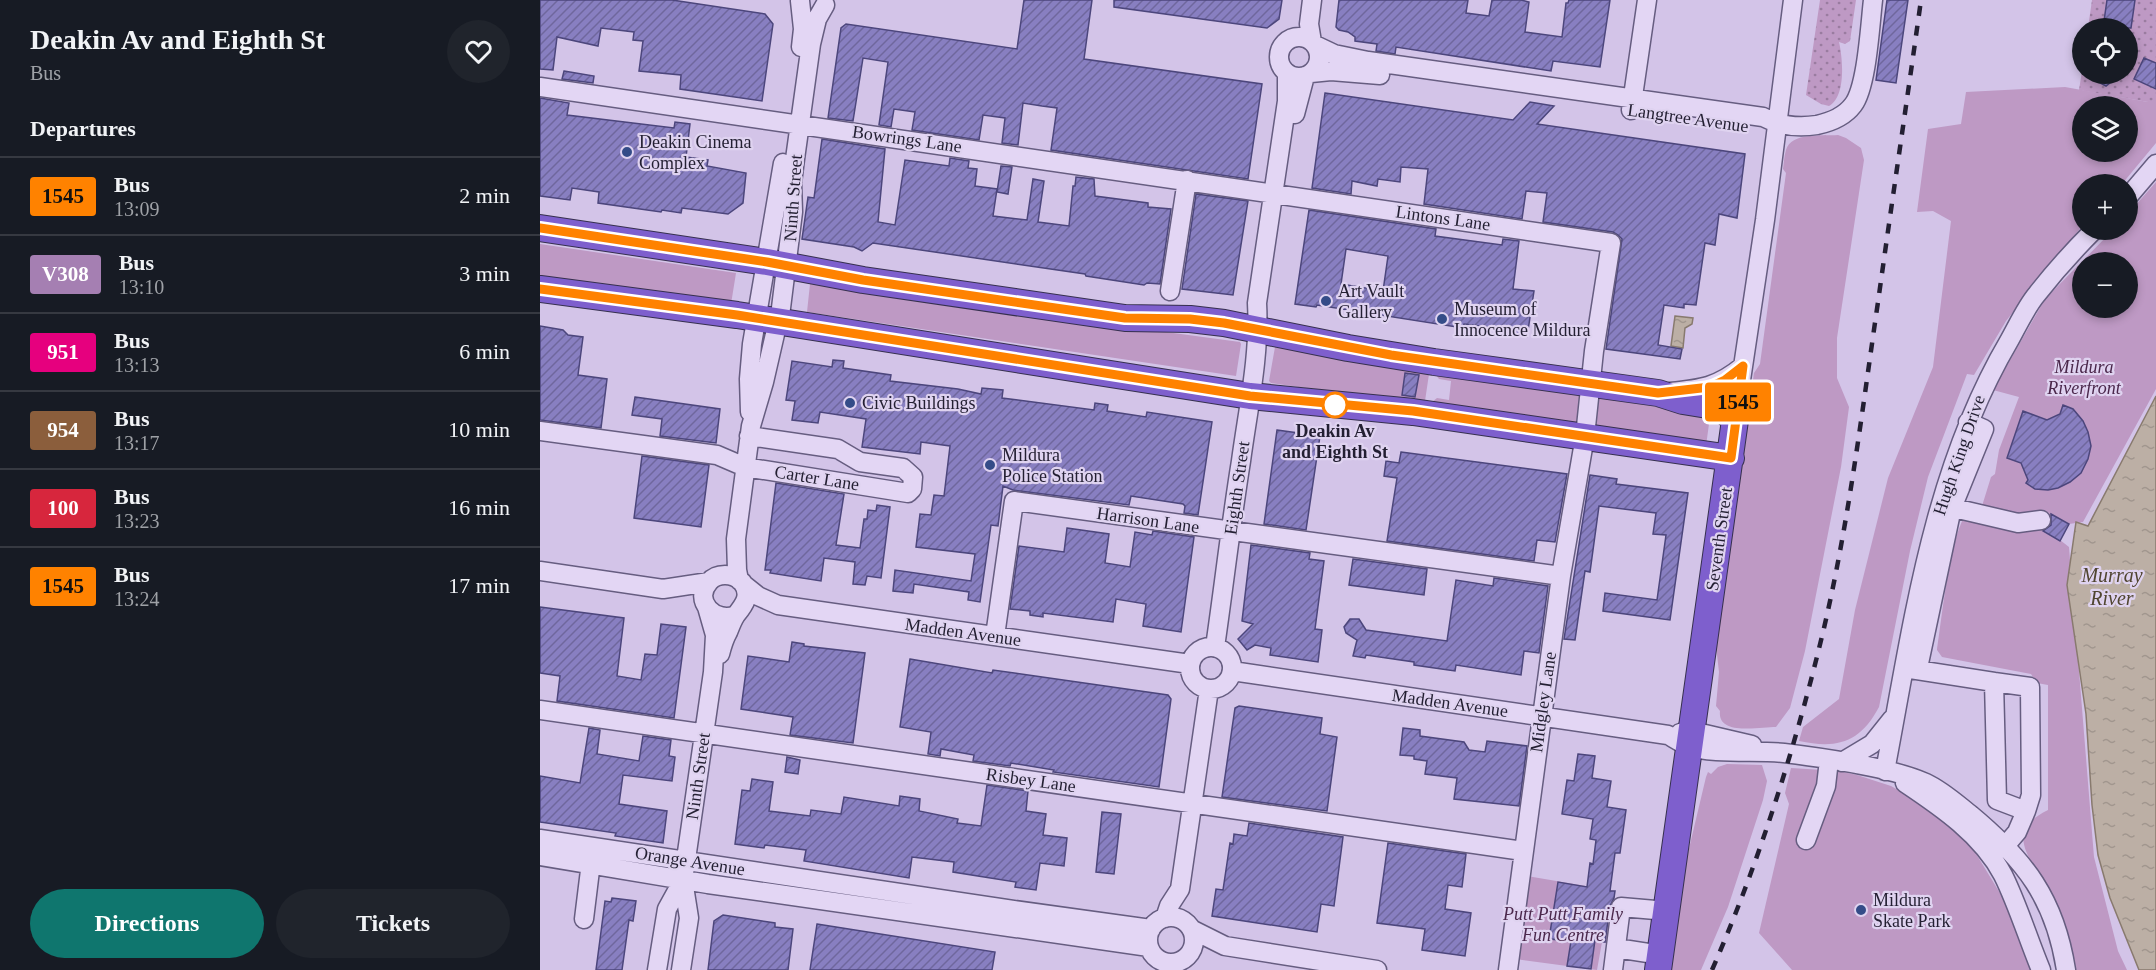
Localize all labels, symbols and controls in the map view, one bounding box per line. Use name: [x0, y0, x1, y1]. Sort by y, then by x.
map controls: [2072, 18, 2138, 318]
button: locate: [2072, 18, 2138, 84]
button: heart: [447, 20, 510, 83]
text: Deakin Av and Eighth St: [30, 24, 325, 55]
text: Bus: [30, 62, 61, 84]
button: layers: [2072, 96, 2138, 162]
street label: Langtree Avenue: [1626, 100, 1750, 136]
text: Departures: [30, 116, 136, 141]
street label: Bowrings Lane: [851, 121, 963, 157]
place label: Deakin Cinema Complex: [639, 132, 751, 173]
marker: Deakin Cinema Complex: [620, 145, 634, 159]
street label: Ninth Street: [780, 154, 806, 242]
text: Bus: [114, 172, 149, 197]
button: +: [2072, 174, 2138, 240]
text: 2 min: [459, 183, 510, 208]
text: 1545: [42, 184, 84, 208]
text: 13:09: [114, 198, 160, 220]
street label: Lintons Lane: [1394, 201, 1492, 235]
text: Bus: [119, 250, 154, 275]
button: −: [2072, 252, 2138, 318]
text: 3 min: [459, 261, 510, 286]
text: V308: [42, 262, 89, 286]
text: 13:10: [119, 276, 164, 298]
place label: Art Vault Gallery: [1338, 281, 1404, 322]
marker: Art Vault Gallery: [1319, 294, 1333, 308]
place label: Museum of Innocence Mildura: [1454, 299, 1590, 340]
marker: Museum of Innocence Mildura: [1435, 312, 1449, 326]
text: Bus: [114, 328, 149, 353]
text: 6 min: [459, 339, 510, 364]
text: 951: [47, 340, 79, 364]
text: 13:13: [114, 354, 160, 376]
park label: Mildura Riverfront: [2046, 357, 2122, 398]
line badge: 1545: [1696, 382, 1780, 422]
text: 1545: [1717, 390, 1759, 414]
marker: Deakin Av and Eighth St: [1322, 392, 1348, 418]
street label: Hugh King Drive: [1929, 392, 1989, 518]
place label: Civic Buildings: [862, 393, 976, 413]
marker: Civic Buildings: [843, 396, 857, 410]
text: Bus: [114, 406, 149, 431]
text: 10 min: [448, 417, 510, 442]
text: 954: [47, 418, 79, 442]
place label: Deakin Av and Eighth St: [1282, 421, 1388, 462]
text: 13:17: [114, 432, 160, 454]
street label: Eighth Street: [1221, 440, 1253, 536]
place label: Mildura Police Station: [1002, 445, 1103, 486]
marker: Mildura Police Station: [983, 458, 997, 472]
street label: Carter Lane: [773, 461, 861, 495]
text: Bus: [114, 484, 149, 509]
street label: Seventh Street: [1702, 486, 1736, 592]
text: 16 min: [448, 495, 510, 520]
text: 100: [47, 496, 79, 520]
street label: Harrison Lane: [1095, 503, 1201, 537]
text: 13:23: [114, 510, 160, 532]
text: Bus: [114, 562, 149, 587]
water label: Murray River: [2080, 564, 2143, 609]
text: 17 min: [448, 573, 510, 598]
text: 1545: [42, 574, 84, 598]
text: 13:24: [114, 588, 160, 610]
street label: Madden Avenue: [904, 614, 1022, 650]
street label: Midgley Lane: [1526, 650, 1560, 754]
street label: Madden Avenue: [1391, 685, 1509, 721]
street label: Ninth Street: [682, 731, 714, 821]
street label: Risbey Lane: [985, 764, 1077, 796]
street label: Orange Avenue: [634, 842, 746, 880]
button: Directions: [30, 889, 264, 958]
button: Tickets: [276, 889, 510, 958]
place label: Mildura Skate Park: [1873, 890, 1950, 931]
marker: Mildura Skate Park: [1854, 903, 1868, 917]
park label: Putt Putt Family Fun Centre: [1502, 904, 1623, 945]

